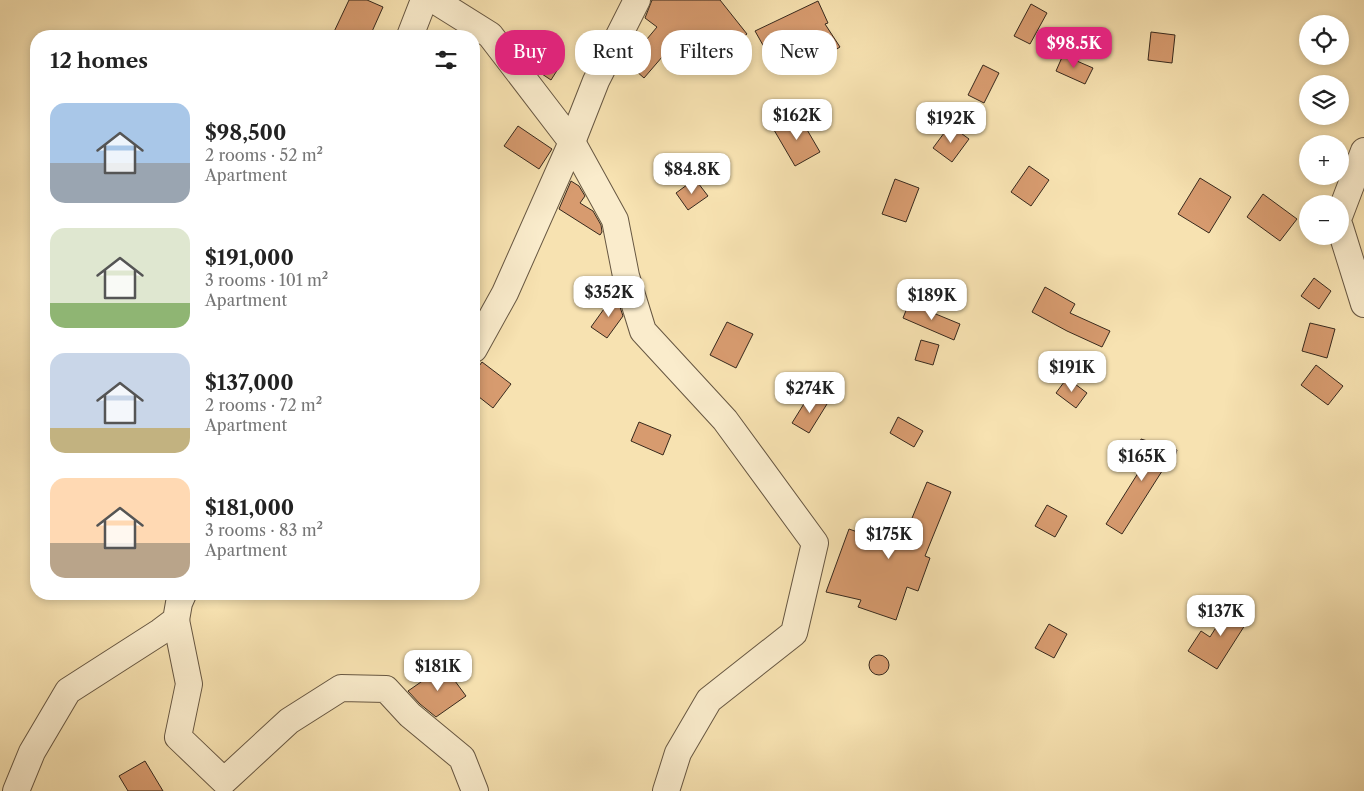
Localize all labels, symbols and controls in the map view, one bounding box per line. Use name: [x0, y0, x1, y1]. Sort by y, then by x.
map controls: [1299, 15, 1349, 245]
button: locate: [1299, 15, 1349, 65]
pin: $98.5K: [1033, 27, 1115, 69]
chip: Buy: [495, 30, 565, 75]
chip: Rent: [575, 30, 651, 75]
chip: Filters: [661, 30, 752, 75]
chip: New: [762, 30, 837, 75]
text: $98.5K: [1047, 33, 1101, 53]
icon: filters: [432, 46, 460, 74]
text: 12 homes: [50, 48, 148, 73]
button: layers: [1299, 75, 1349, 125]
pin: $162K: [762, 98, 832, 141]
pin: $192K: [916, 102, 986, 144]
text: $162K: [773, 105, 821, 125]
text: $192K: [927, 108, 975, 128]
text: $98,500: [205, 120, 286, 145]
icon: home: [90, 123, 150, 183]
button: +: [1299, 135, 1349, 185]
text: 2 rooms · 52 m²: [205, 145, 323, 165]
pin: $84.8K: [651, 152, 733, 195]
text: $84.8K: [664, 159, 720, 179]
text: Apartment: [205, 165, 287, 185]
button: −: [1299, 195, 1349, 245]
text: $191,000: [205, 245, 294, 270]
icon: home: [90, 248, 150, 308]
text: 3 rooms · 101 m²: [205, 270, 328, 290]
pin: $352K: [574, 276, 644, 318]
pin: $189K: [897, 278, 967, 321]
text: $352K: [584, 282, 634, 302]
text: $189K: [908, 285, 956, 305]
text: Apartment: [205, 290, 287, 310]
pin: $191K: [1037, 350, 1107, 393]
text: $191K: [1049, 357, 1095, 377]
text: $137,000: [205, 370, 294, 395]
pin: $274K: [775, 372, 845, 414]
icon: home: [90, 373, 150, 433]
text: $274K: [786, 378, 834, 398]
text: 2 rooms · 72 m²: [205, 395, 322, 415]
text: Apartment: [205, 415, 287, 435]
pin: $165K: [1107, 440, 1177, 482]
text: $165K: [1118, 446, 1166, 466]
text: $181,000: [205, 495, 294, 520]
icon: home: [90, 498, 150, 558]
pin: $175K: [854, 518, 924, 560]
text: 3 rooms · 83 m²: [205, 520, 323, 540]
text: $175K: [866, 524, 912, 544]
text: Apartment: [205, 540, 287, 560]
pin: $137K: [1186, 594, 1256, 637]
text: $137K: [1198, 601, 1244, 621]
pin: $181K: [403, 650, 473, 692]
text: $181K: [415, 656, 461, 676]

